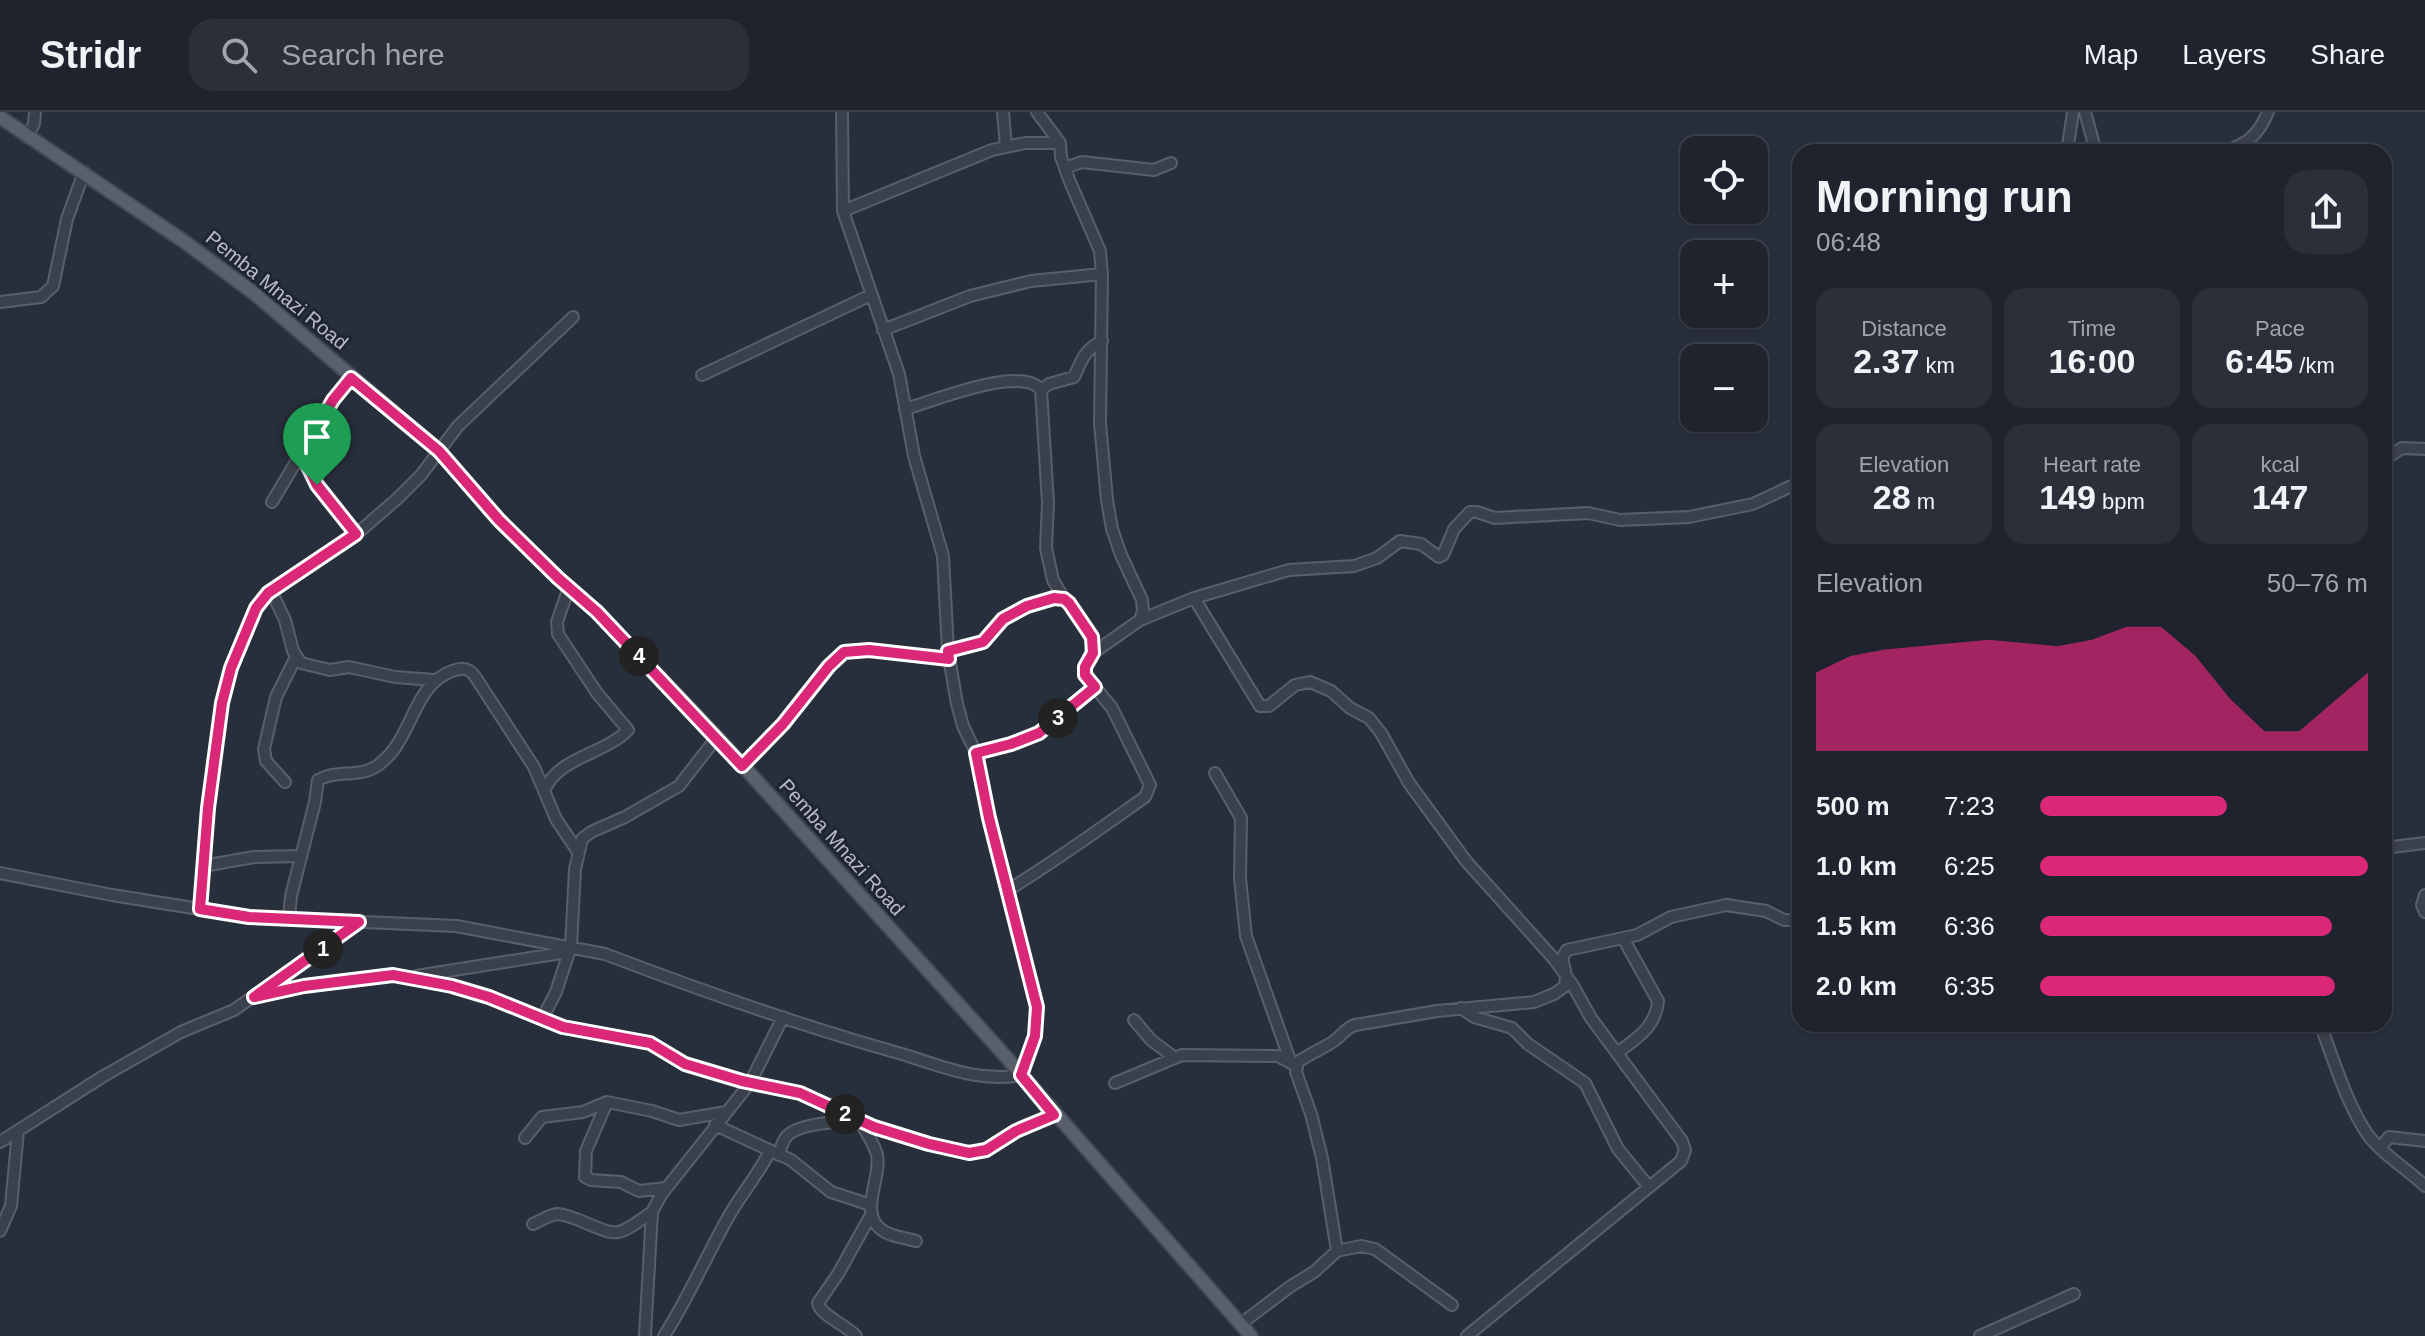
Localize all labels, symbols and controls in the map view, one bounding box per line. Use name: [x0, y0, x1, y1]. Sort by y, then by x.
search box: [189, 19, 749, 91]
icon: search: [217, 33, 261, 77]
text: Stridr: [40, 34, 141, 76]
text: Search here: [281, 38, 445, 71]
text: Map: [2084, 39, 2138, 70]
text: Layers: [2182, 39, 2266, 70]
text: Share: [2310, 39, 2385, 70]
map controls: [1680, 136, 1768, 432]
button: locate: [1680, 136, 1768, 224]
button: share: [2284, 170, 2368, 254]
text: Morning run: [1816, 172, 2073, 221]
street label: Pemba Mnazi Road: [202, 226, 352, 354]
text: 06:48: [1816, 227, 1881, 257]
button: +: [1680, 240, 1768, 328]
text: Distance: [1861, 316, 1947, 341]
text: Time: [2068, 316, 2116, 341]
text: Pace: [2255, 316, 2305, 341]
text: 2.37: [1853, 342, 1919, 380]
text: 16:00: [2049, 342, 2135, 380]
text: 6:45: [2225, 342, 2293, 380]
button: −: [1680, 344, 1768, 432]
text: km: [1919, 353, 1955, 378]
text: /km: [2293, 353, 2335, 378]
pin: [283, 403, 351, 485]
icon: arrive: [295, 415, 339, 459]
text: Elevation: [1859, 452, 1949, 477]
text: Heart rate: [2043, 452, 2141, 477]
text: kcal: [2260, 452, 2300, 477]
text: 28: [1873, 478, 1911, 516]
text: 149: [2039, 478, 2096, 516]
text: 147: [2252, 478, 2308, 516]
text: m: [1911, 489, 1935, 514]
text: bpm: [2096, 489, 2145, 514]
text: Elevation: [1816, 568, 1923, 598]
text: 50–76 m: [2267, 568, 2368, 598]
pin: 4: [619, 636, 659, 676]
text: 4: [633, 643, 645, 668]
pin: 3: [1038, 698, 1078, 738]
text: 3: [1052, 705, 1064, 730]
street label: Pemba Mnazi Road: [775, 774, 909, 920]
text: 500 m: [1816, 791, 1890, 821]
text: 7:23: [1944, 791, 1995, 821]
text: 1.0 km: [1816, 851, 1897, 881]
text: 6:25: [1944, 851, 1995, 881]
text: 1.5 km: [1816, 911, 1897, 941]
text: 6:36: [1944, 911, 1995, 941]
pin: 1: [303, 929, 343, 969]
text: 1: [317, 936, 329, 961]
text: 2.0 km: [1816, 971, 1897, 1001]
text: 6:35: [1944, 971, 1995, 1001]
pin: 2: [825, 1094, 865, 1134]
text: 2: [839, 1101, 851, 1126]

